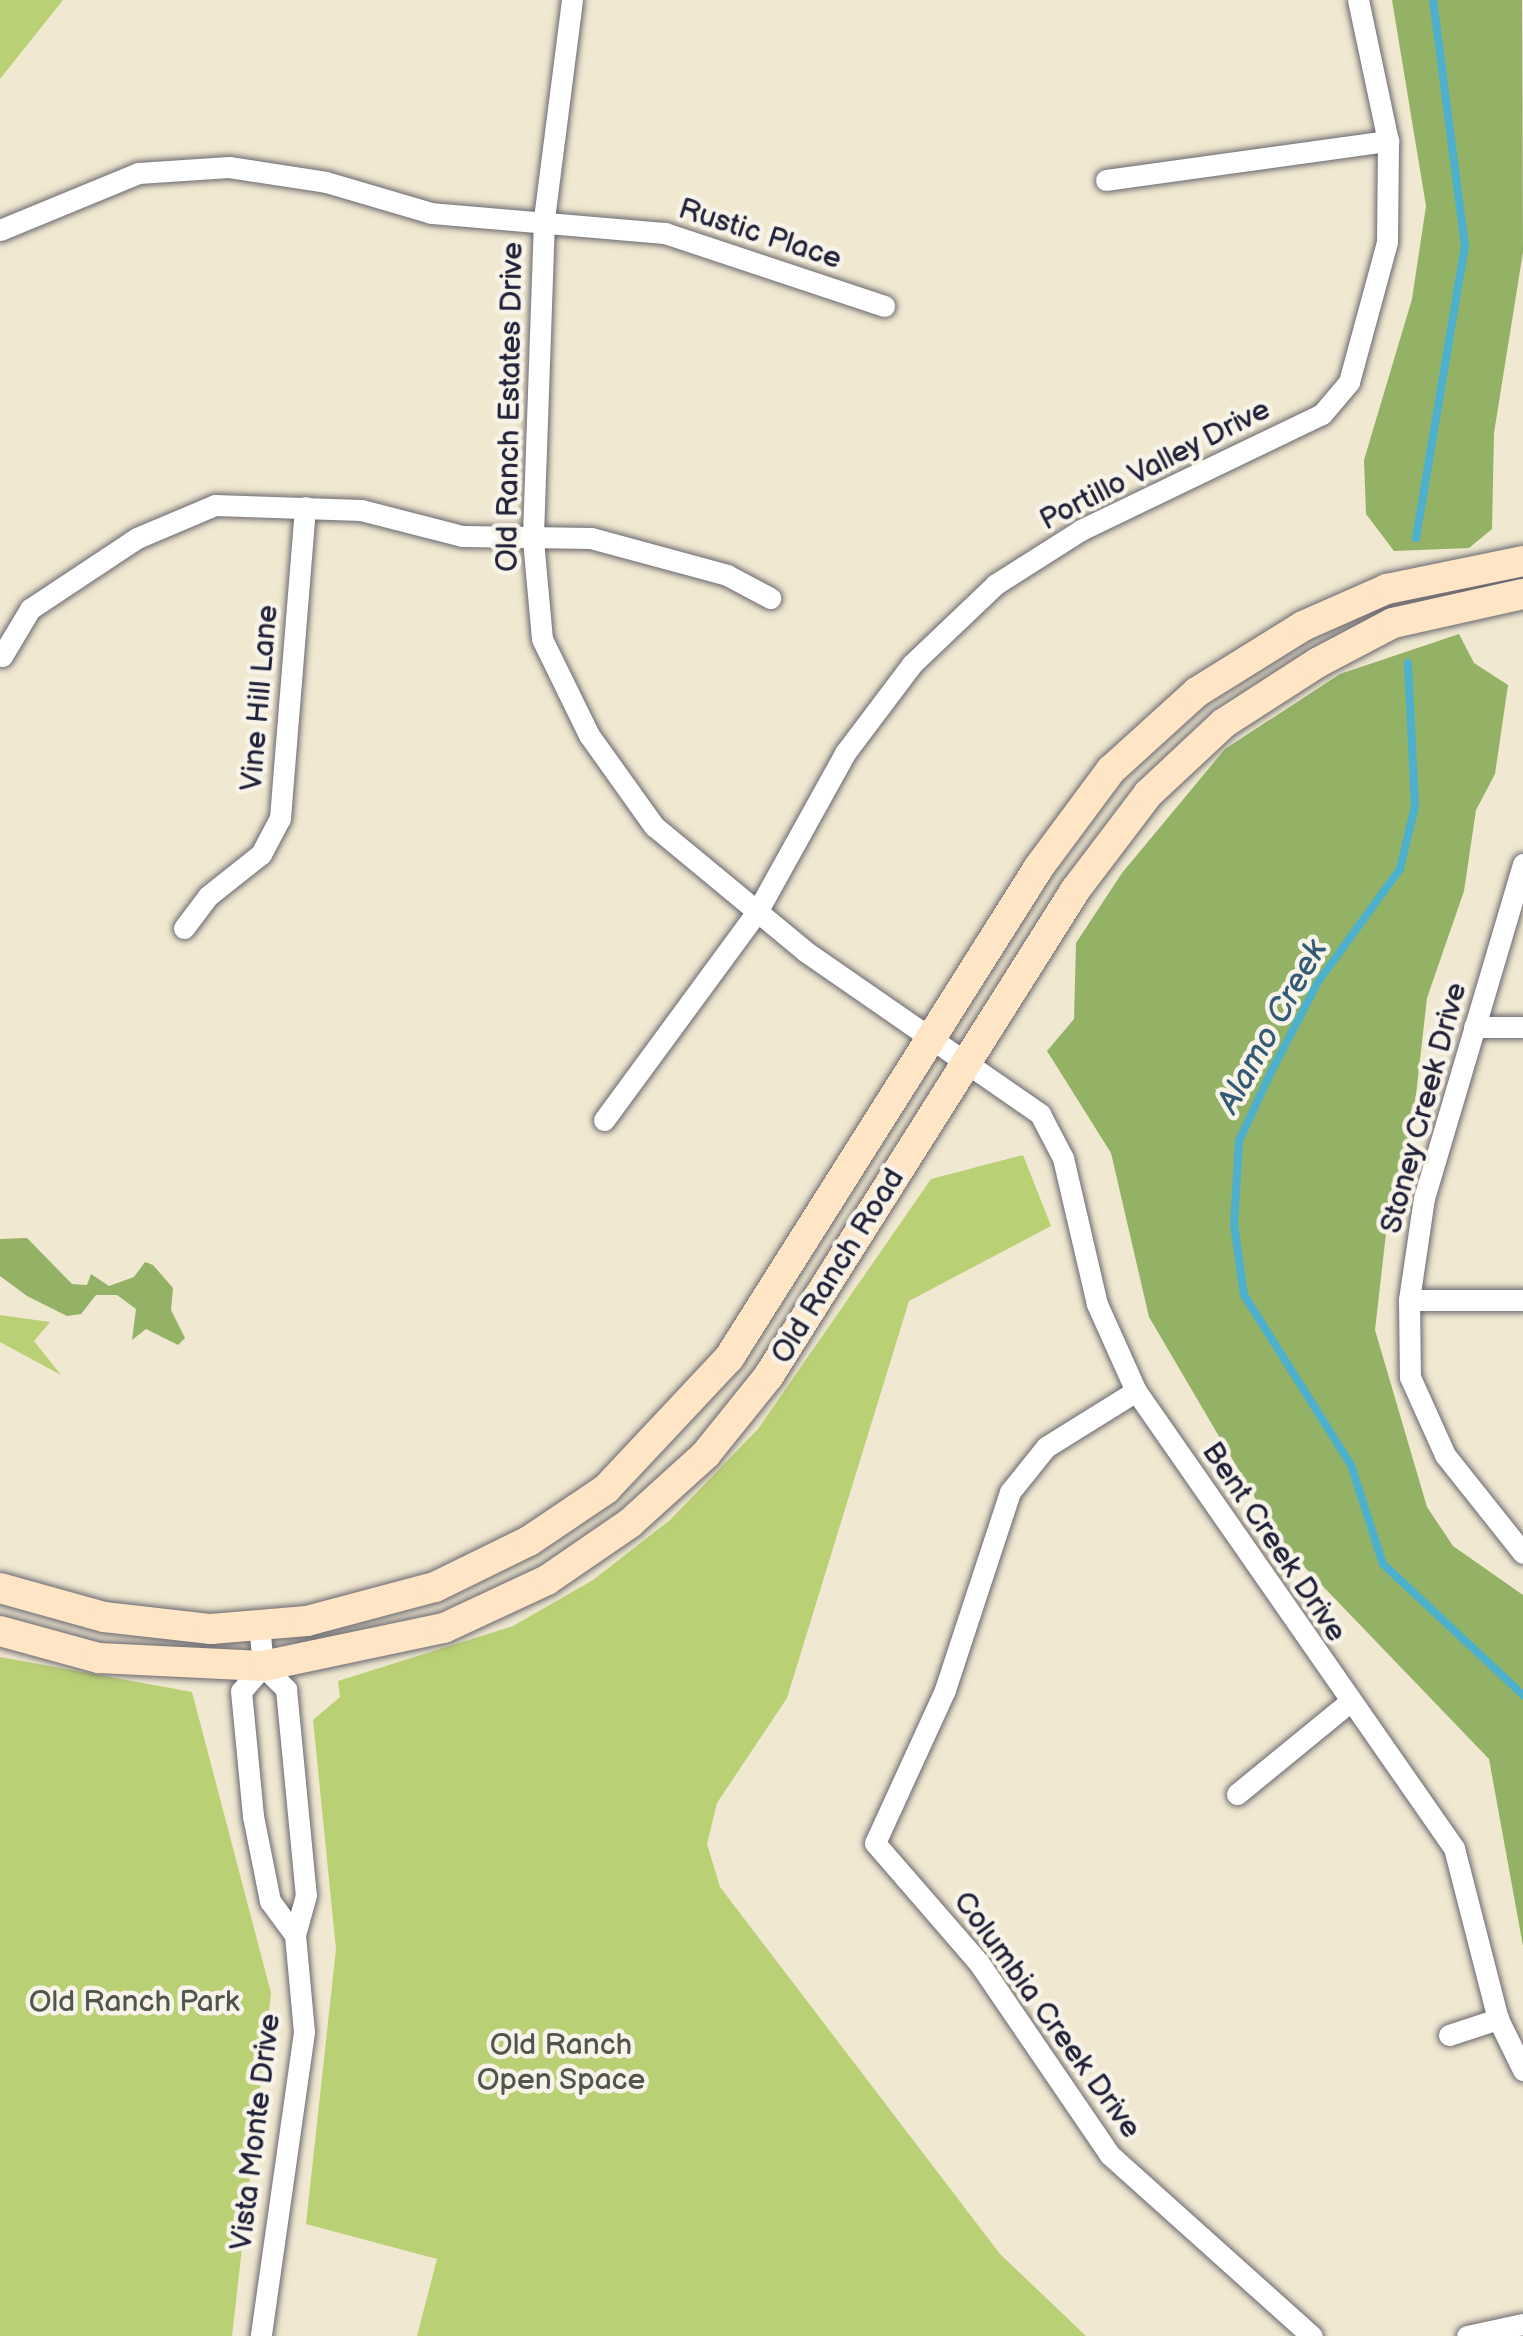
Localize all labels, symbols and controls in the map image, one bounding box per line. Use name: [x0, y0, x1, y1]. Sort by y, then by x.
street label: Rustic Place: [674, 191, 846, 277]
street label: Old Ranch Estates Drive: [489, 242, 531, 572]
street label: Portillo Valley Drive: [1033, 391, 1277, 539]
street label: Vine Hill Lane: [234, 603, 286, 793]
water label: Alamo Creek: [1209, 934, 1337, 1120]
street label: Stoney Creek Drive: [1373, 978, 1475, 1238]
street label: Old Ranch Road: [764, 1162, 912, 1370]
street label: Bent Creek Drive: [1194, 1435, 1354, 1649]
street label: Columbia Creek Drive: [945, 1885, 1149, 2145]
park label: Old Ranch Park: [29, 1984, 239, 2020]
street label: Vista Monte Drive: [224, 2012, 288, 2252]
park label: Old Ranch Open Space: [476, 2027, 646, 2098]

